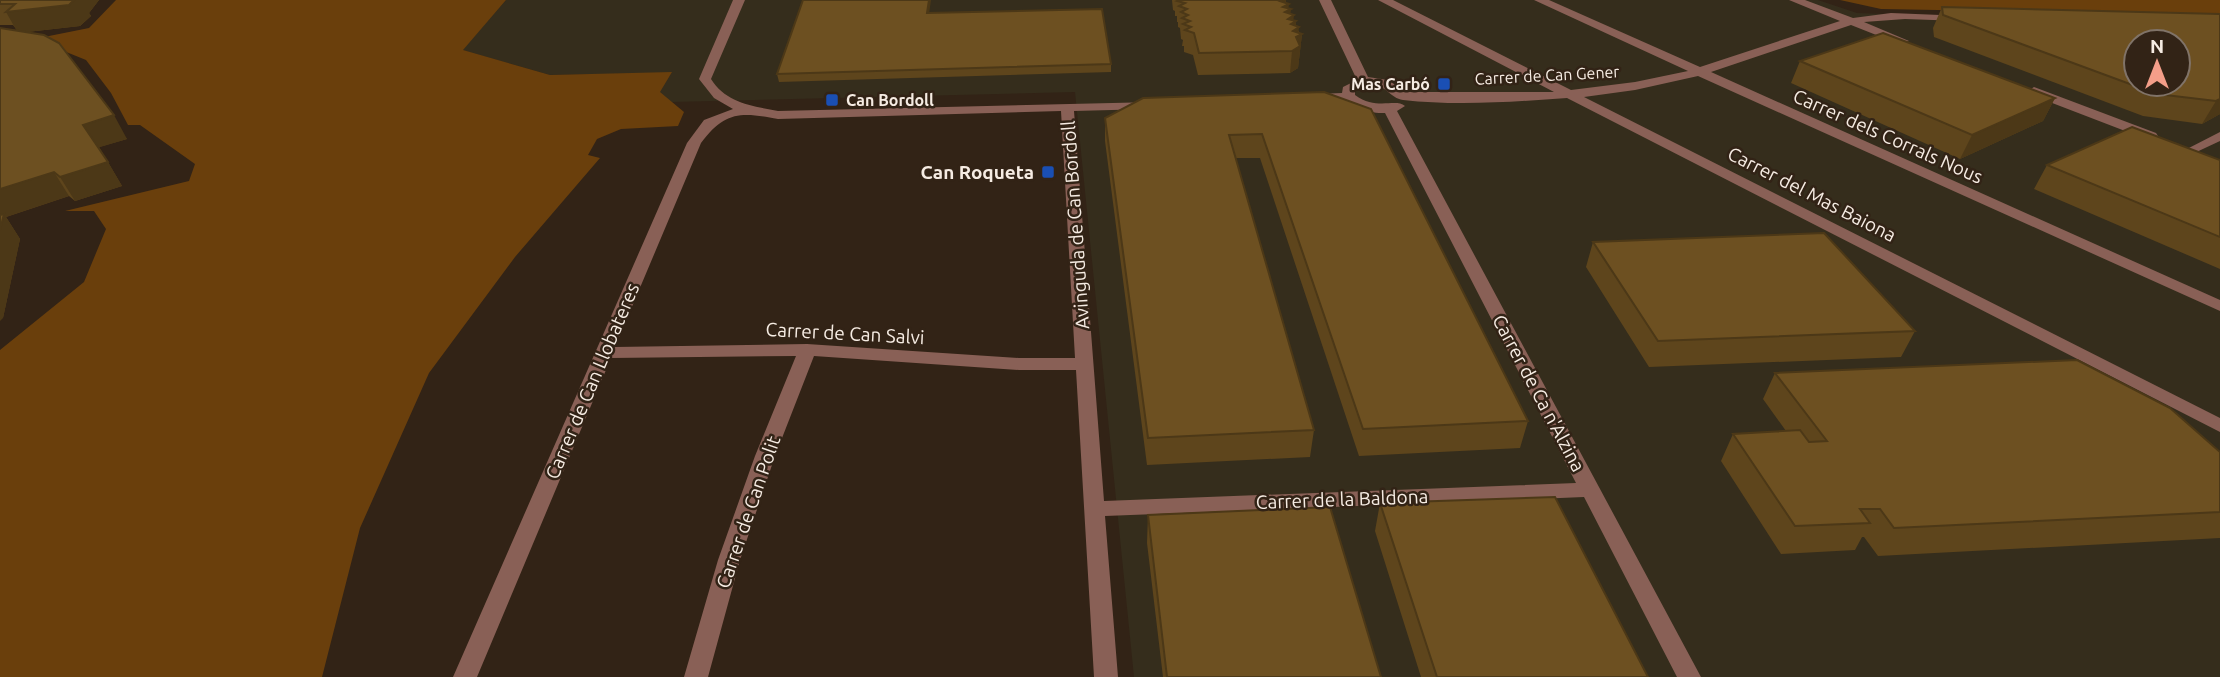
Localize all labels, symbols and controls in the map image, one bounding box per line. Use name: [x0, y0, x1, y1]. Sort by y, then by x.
north arrow: [2122, 28, 2192, 98]
text: N: [2150, 35, 2164, 57]
street label: Carrer de Can Gener: [1474, 62, 1620, 88]
place label: Mas Carbó: [1351, 75, 1430, 93]
marker: Mas Carbó: [1436, 76, 1452, 92]
street label: Carrer dels Corrals Nous: [1790, 84, 1986, 188]
place label: Can Bordoll: [846, 91, 934, 109]
marker: Can Bordoll: [824, 92, 840, 108]
street label: Avinguda de Can Bordoll: [1057, 120, 1093, 330]
street label: Carrer del Mas Baiona: [1724, 142, 1900, 246]
place label: Can Roqueta: [921, 161, 1034, 183]
marker: Can Roqueta: [1040, 164, 1056, 180]
street label: Carrer de Can Llobateres: [541, 280, 643, 482]
street label: Carrer de Ca n'Alzina: [1488, 311, 1590, 475]
street label: Carrer de Can Salvi: [765, 318, 925, 348]
street label: Carrer de Can Polit: [712, 432, 785, 591]
street label: Carrer de la Baldona: [1255, 485, 1429, 513]

